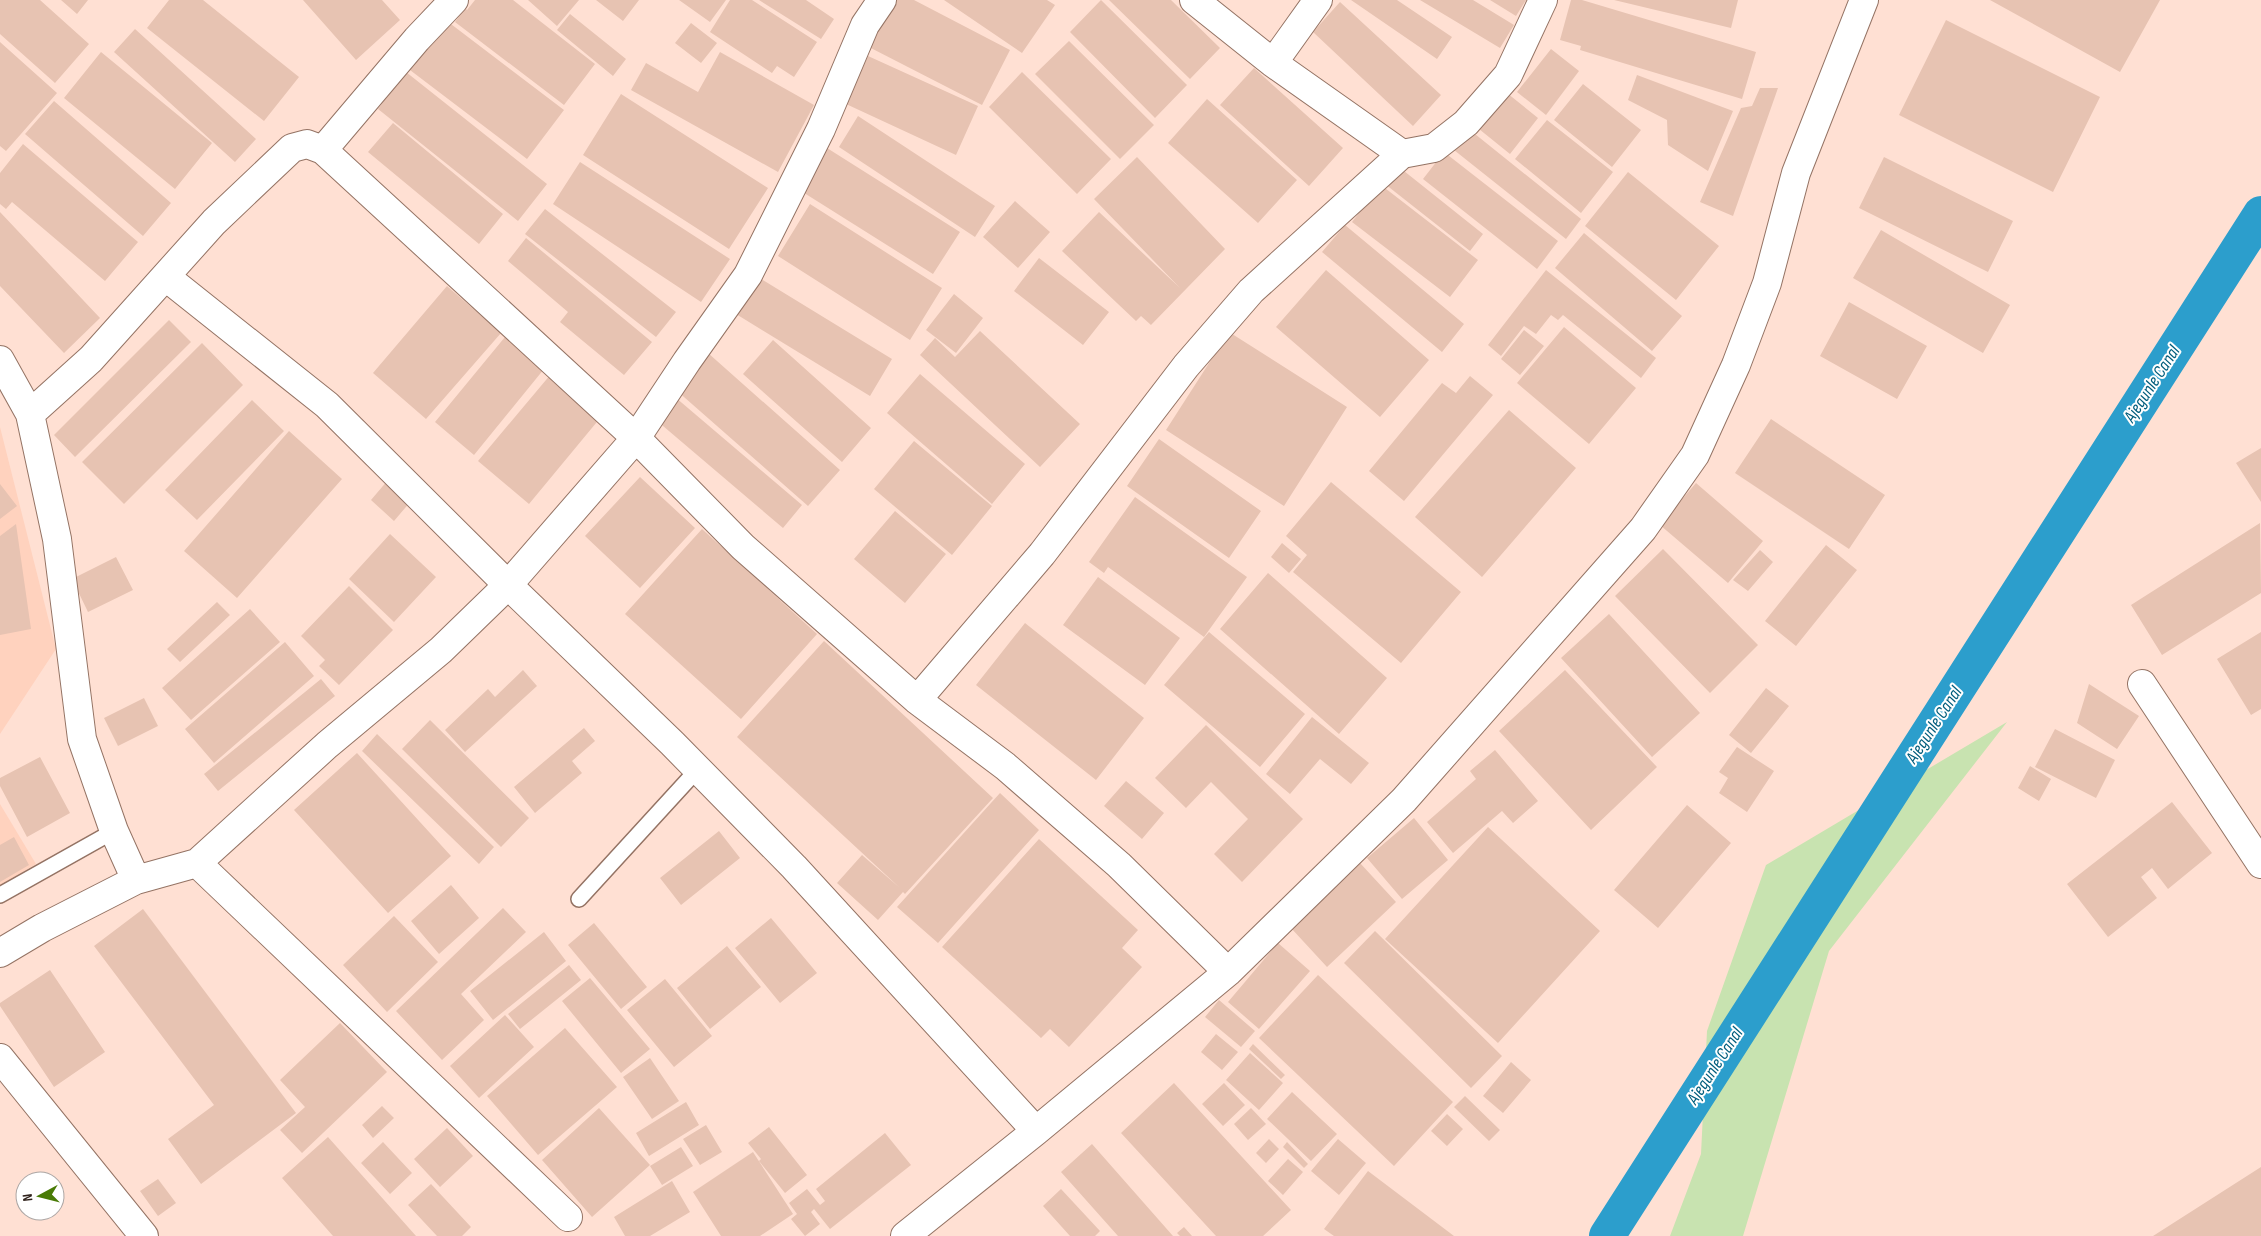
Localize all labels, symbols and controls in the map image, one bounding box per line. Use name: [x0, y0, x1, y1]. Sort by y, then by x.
water label: Ajegunle Canal: [2119, 341, 2185, 427]
water label: Ajegunle Canal: [1901, 682, 1967, 768]
water label: Ajegunle Canal: [1682, 1023, 1748, 1109]
north arrow: [15, 1171, 65, 1221]
text: N: [19, 1193, 36, 1202]

